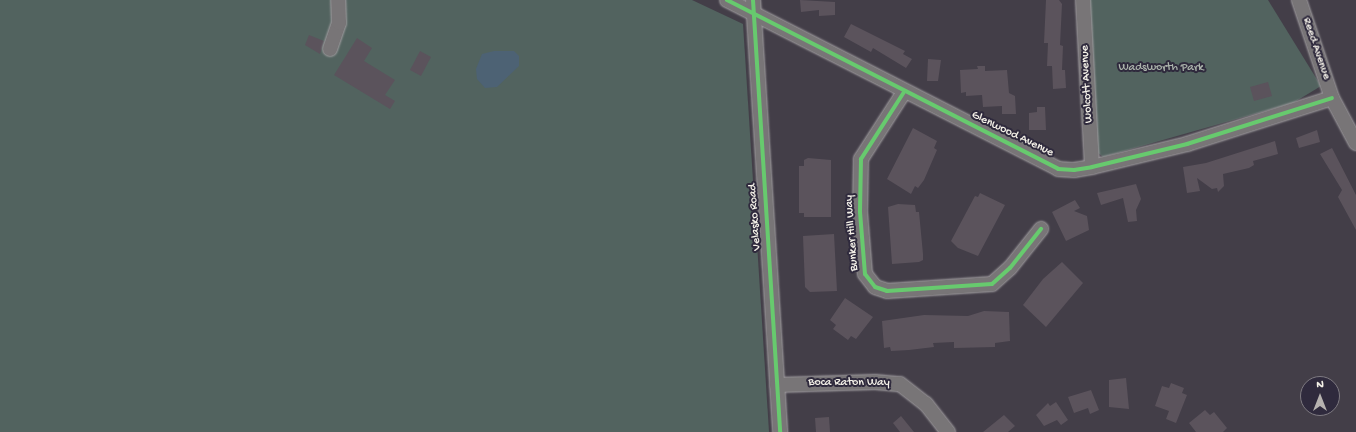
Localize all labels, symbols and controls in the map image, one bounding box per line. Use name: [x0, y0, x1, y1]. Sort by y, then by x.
street label: Reed Avenue: [1298, 16, 1332, 82]
street label: Wolcott Avenue: [1079, 45, 1097, 123]
park label: Wadsworth Park: [1118, 62, 1204, 76]
street label: Glenwood Avenue: [968, 109, 1056, 161]
street label: Velasko Road: [746, 183, 766, 251]
street label: Bunker Hill Way: [843, 194, 863, 272]
north arrow: [1300, 376, 1340, 416]
street label: Boca Raton Way: [808, 377, 890, 391]
text: N: [1316, 379, 1324, 391]

